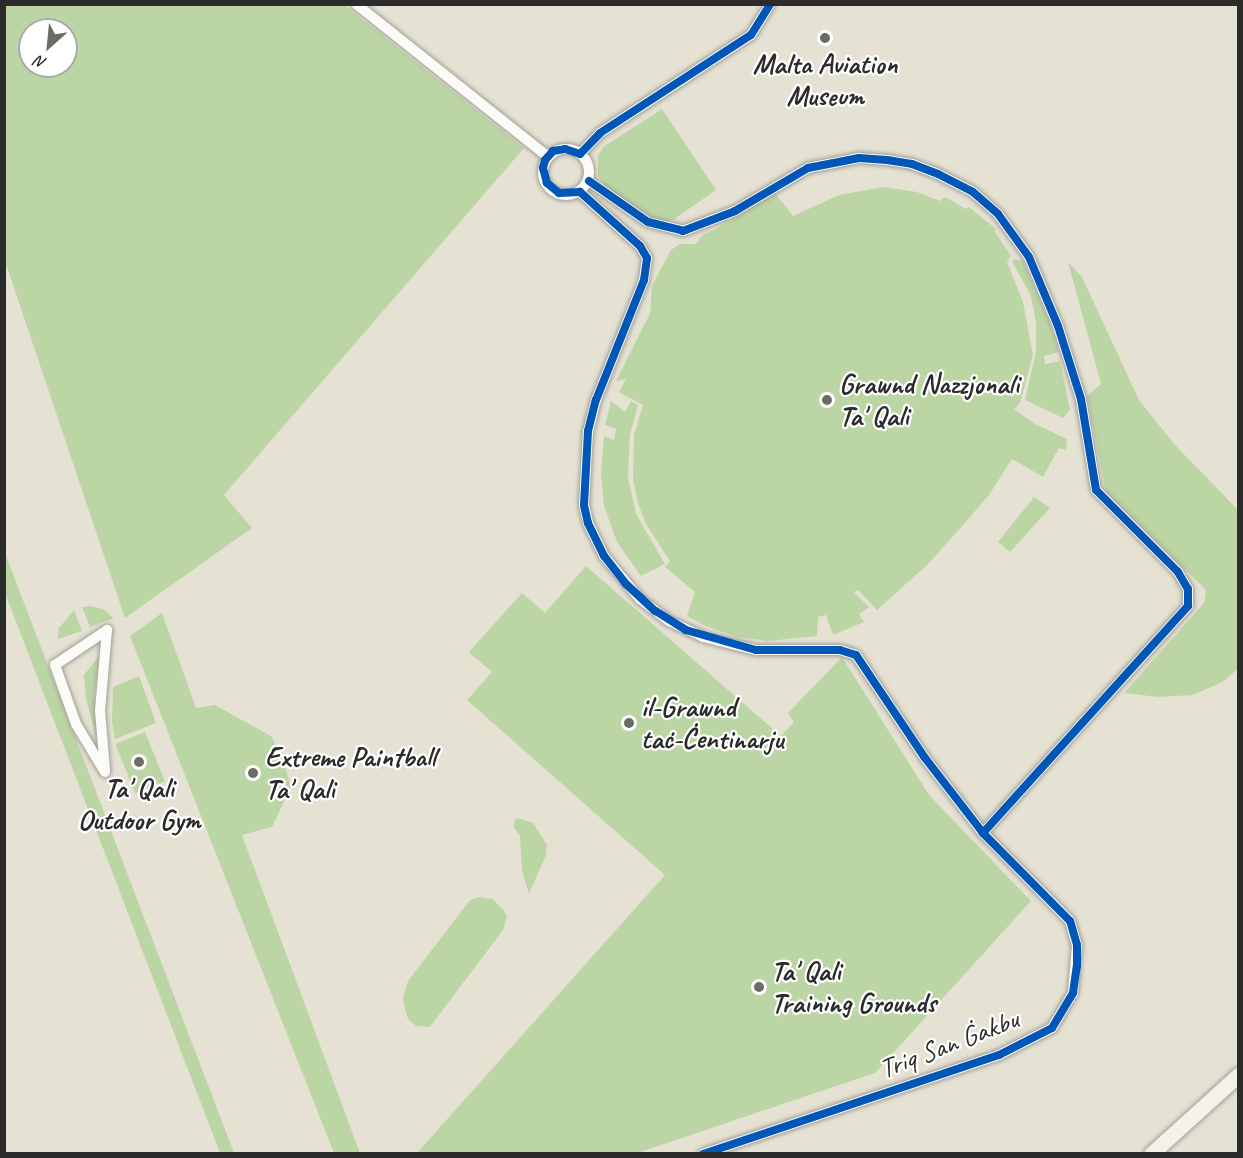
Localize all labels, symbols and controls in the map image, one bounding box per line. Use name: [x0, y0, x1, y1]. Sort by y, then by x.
north arrow: [18, 18, 78, 78]
marker: Malta Aviation Museum: [818, 31, 832, 45]
place label: Malta Aviation Museum: [753, 47, 897, 113]
text: N: [32, 51, 50, 73]
place label: Grawnd Nazzjonali Ta' Qali: [839, 367, 1019, 433]
marker: Grawnd Nazzjonali Ta' Qali: [820, 393, 834, 407]
place label: il-Grawnd taċ-Ċentinarju: [641, 690, 783, 756]
marker: il-Grawnd taċ-Ċentinarju: [622, 716, 636, 730]
place label: Extreme Paintball Ta' Qali: [265, 740, 437, 806]
marker: Ta' Qali Outdoor Gym: [132, 755, 146, 769]
marker: Extreme Paintball Ta' Qali: [246, 766, 260, 780]
place label: Ta' Qali Outdoor Gym: [78, 771, 200, 837]
place label: Ta' Qali Training Grounds: [771, 954, 936, 1020]
marker: Ta' Qali Training Grounds: [752, 980, 766, 994]
street label: Triq San Ġakbu: [874, 1002, 1024, 1086]

